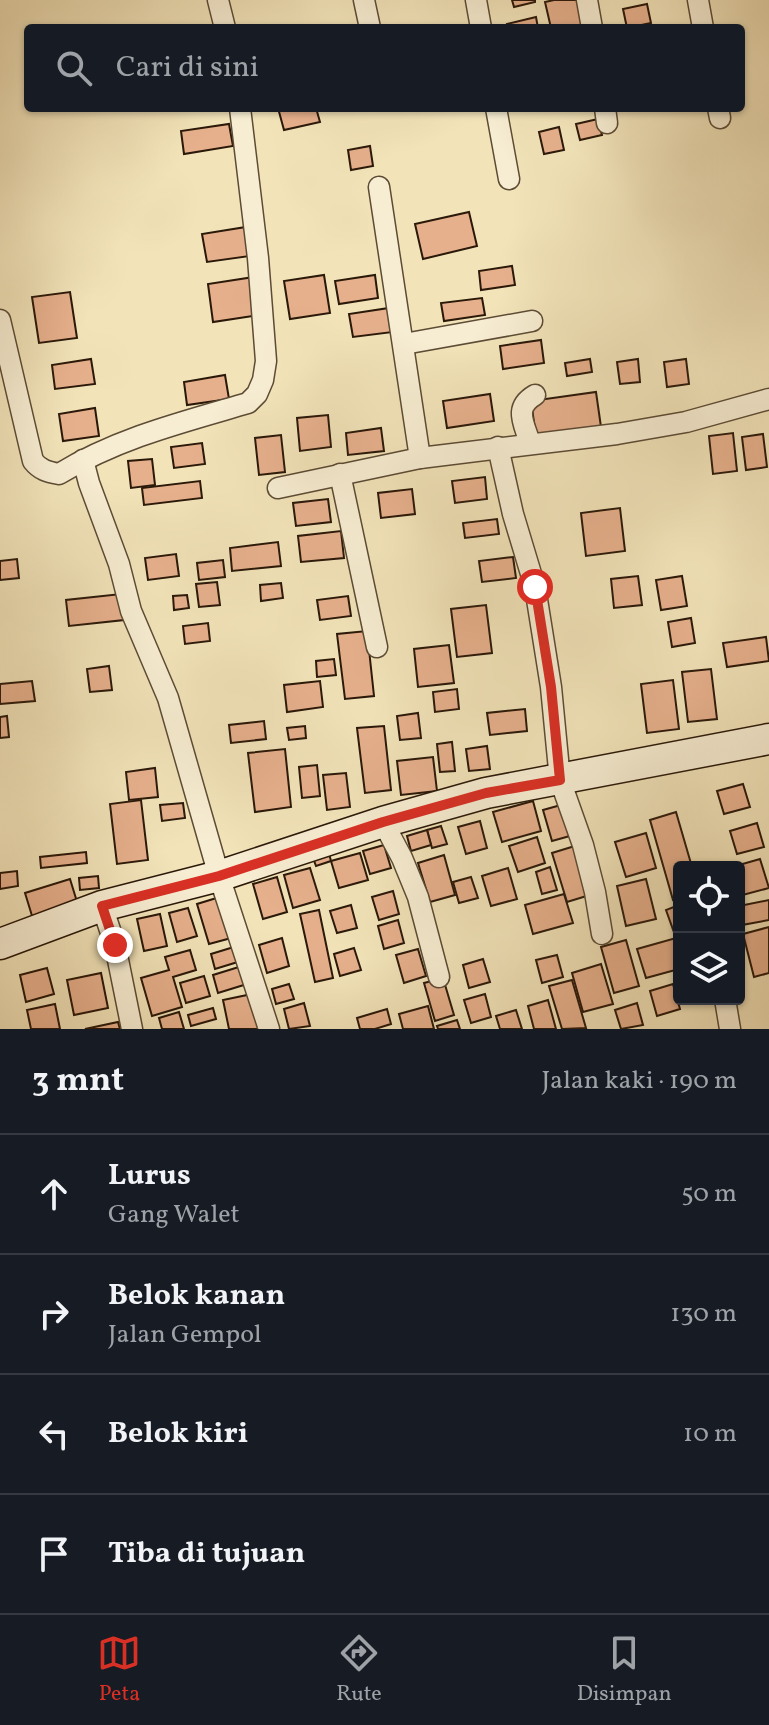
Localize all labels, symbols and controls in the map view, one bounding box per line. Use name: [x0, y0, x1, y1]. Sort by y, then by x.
search box: [24, 24, 745, 112]
icon: search: [52, 46, 96, 90]
text: Cari di sini: [116, 47, 259, 89]
route start: [517, 569, 553, 605]
map controls: [673, 861, 745, 1005]
button: locate: [673, 861, 745, 933]
route end: [97, 927, 133, 963]
button: layers: [673, 933, 745, 1005]
text: 3 mnt: [32, 1058, 124, 1105]
text: Jalan kaki · 190 m: [542, 1063, 737, 1099]
text: Lurus: [108, 1155, 191, 1197]
icon: ahead: [32, 1172, 76, 1216]
text: 50 m: [681, 1176, 737, 1212]
text: Gang Walet: [108, 1197, 240, 1233]
text: Belok kanan: [108, 1275, 285, 1317]
icon: right: [32, 1292, 76, 1336]
text: 130 m: [670, 1296, 737, 1332]
text: Jalan Gempol: [108, 1317, 262, 1353]
icon: left: [32, 1412, 76, 1456]
text: Belok kiri: [108, 1413, 248, 1455]
text: 10 m: [683, 1416, 737, 1452]
icon: arrive: [32, 1532, 76, 1576]
text: Tiba di tujuan: [108, 1533, 305, 1575]
tab: Peta: [97, 1631, 141, 1710]
tab: Rute: [336, 1631, 382, 1710]
tab: Disimpan: [577, 1631, 672, 1710]

